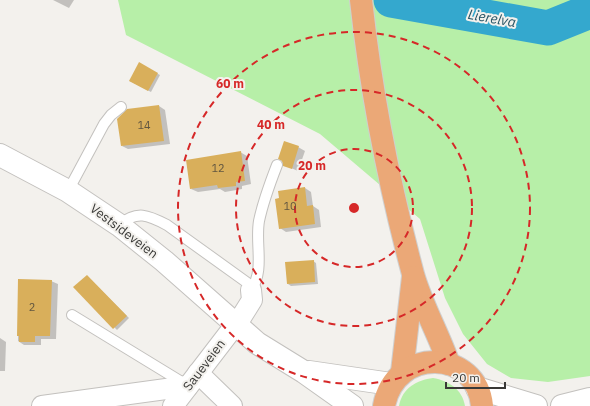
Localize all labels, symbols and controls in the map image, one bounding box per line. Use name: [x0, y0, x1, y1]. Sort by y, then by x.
water label: Lierelva: [467, 5, 517, 31]
text: 60 m: [216, 76, 244, 91]
text: 40 m: [257, 117, 285, 132]
house number: 14: [137, 118, 151, 132]
text: 20 m: [298, 158, 326, 173]
house number: 12: [211, 161, 225, 175]
house number: 10: [283, 199, 297, 213]
street label: Vestsideveien: [87, 200, 161, 262]
centre of rings: [347, 201, 361, 215]
house number: 2: [29, 300, 35, 314]
street label: Saueveien: [179, 336, 229, 394]
scale bar: [446, 364, 505, 390]
text: 20 m: [452, 370, 480, 385]

